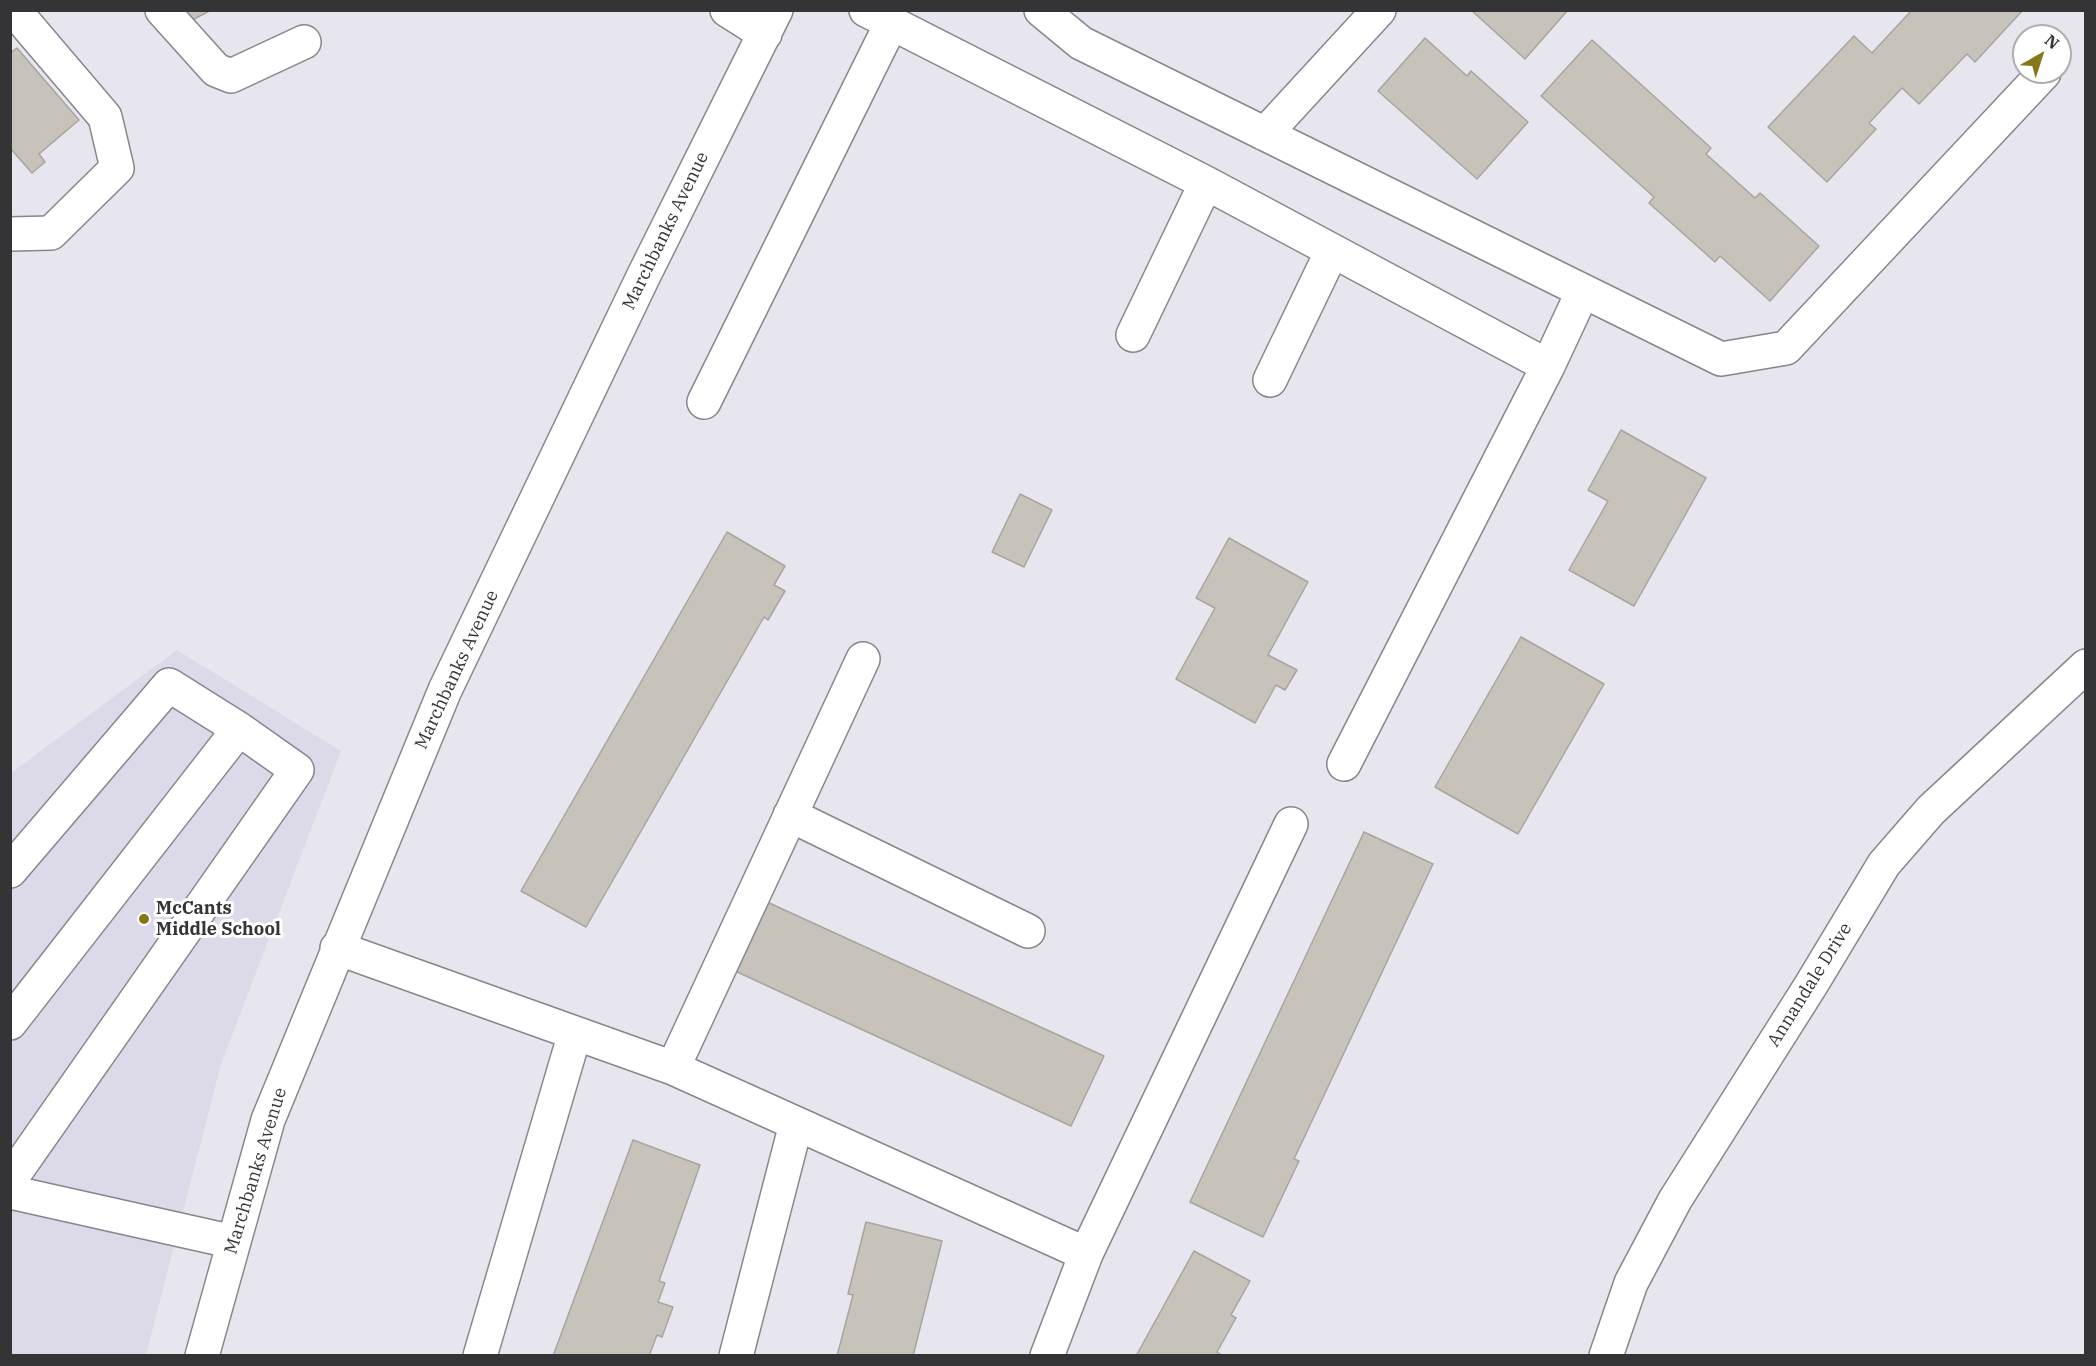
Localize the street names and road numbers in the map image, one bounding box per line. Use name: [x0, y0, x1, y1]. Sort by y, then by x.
street label: Marchbanks Avenue: [618, 149, 714, 313]
street label: Marchbanks Avenue: [411, 587, 503, 753]
street label: Annandale Drive: [1763, 919, 1857, 1051]
street label: Marchbanks Avenue: [220, 1085, 292, 1257]

